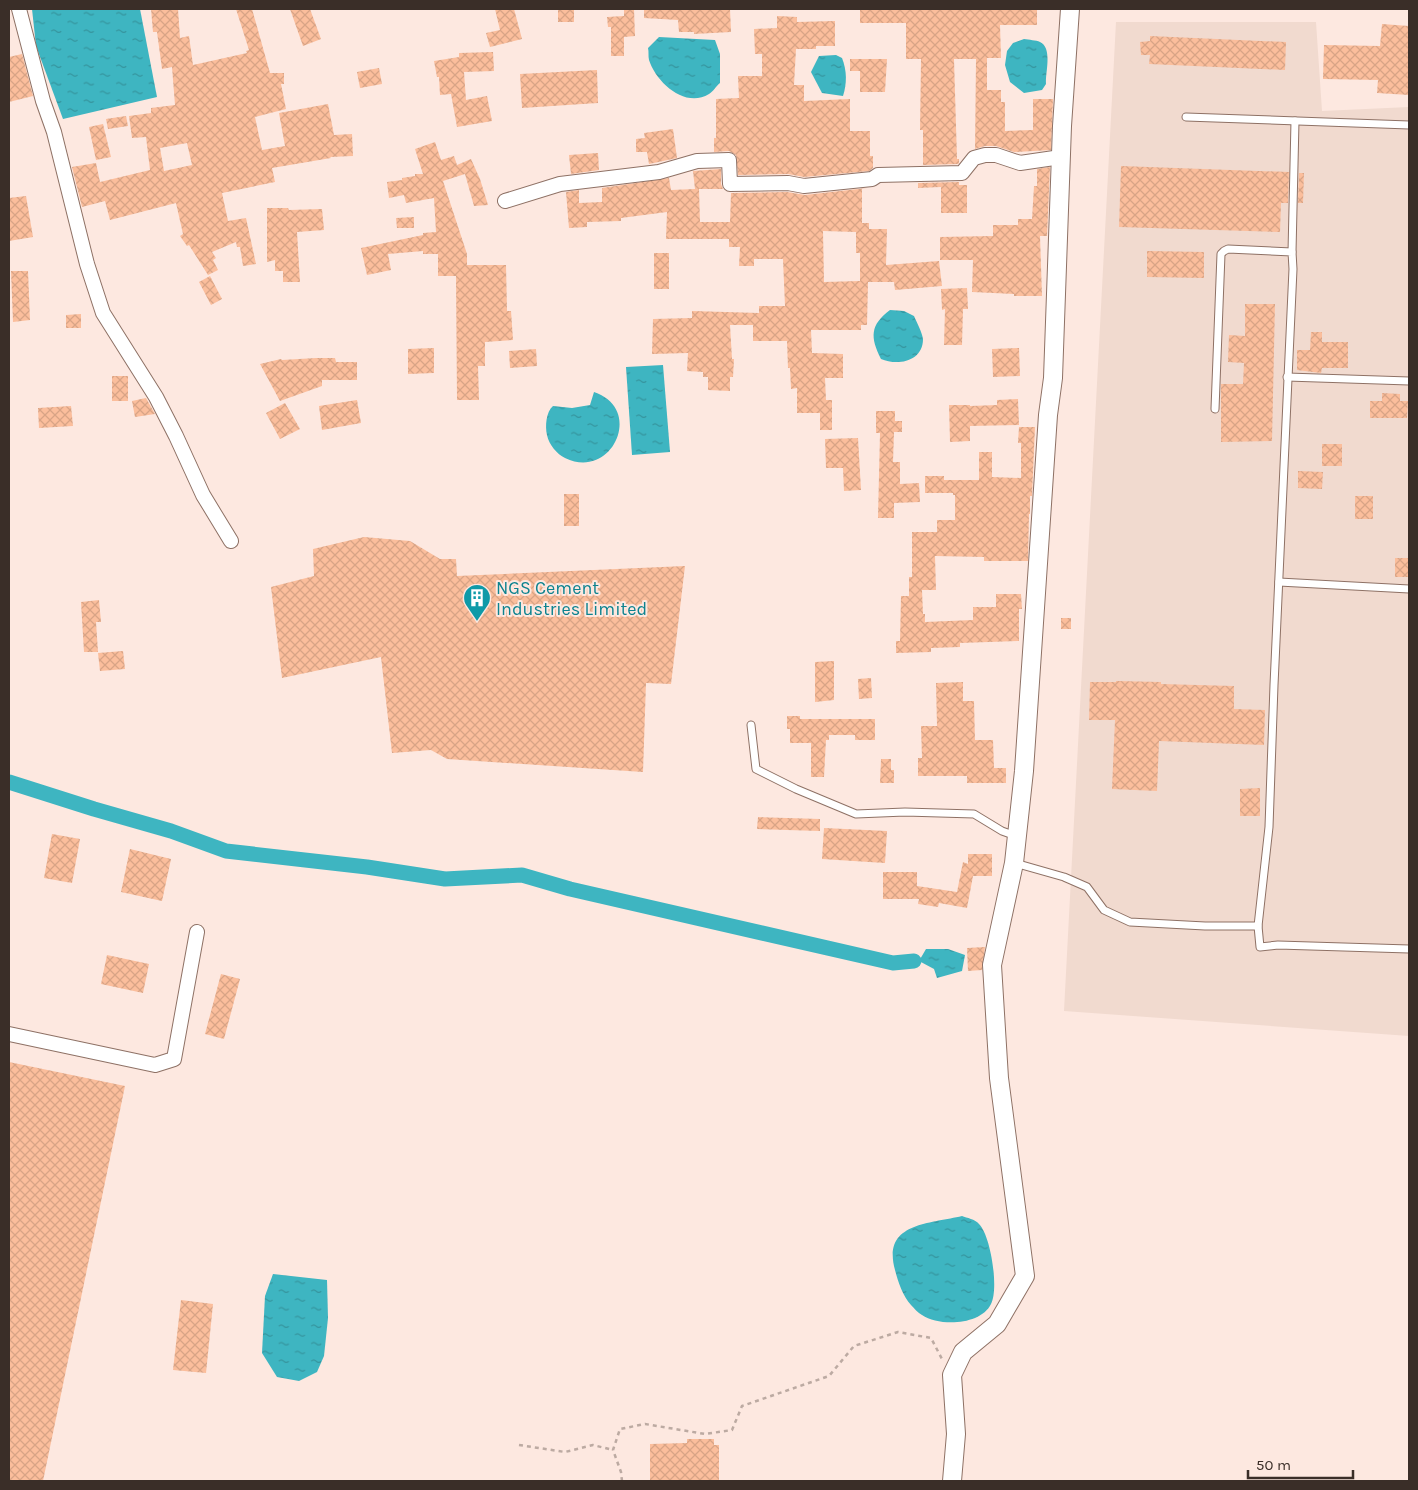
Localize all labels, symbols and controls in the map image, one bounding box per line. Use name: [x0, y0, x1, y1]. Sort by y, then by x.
place label: NGS Cement Industries Limited: [496, 577, 647, 620]
building icon: NGS Cement Industries Limited: [462, 583, 492, 622]
scale bar: [1248, 1448, 1353, 1480]
text: 50 m: [1256, 1456, 1291, 1474]

